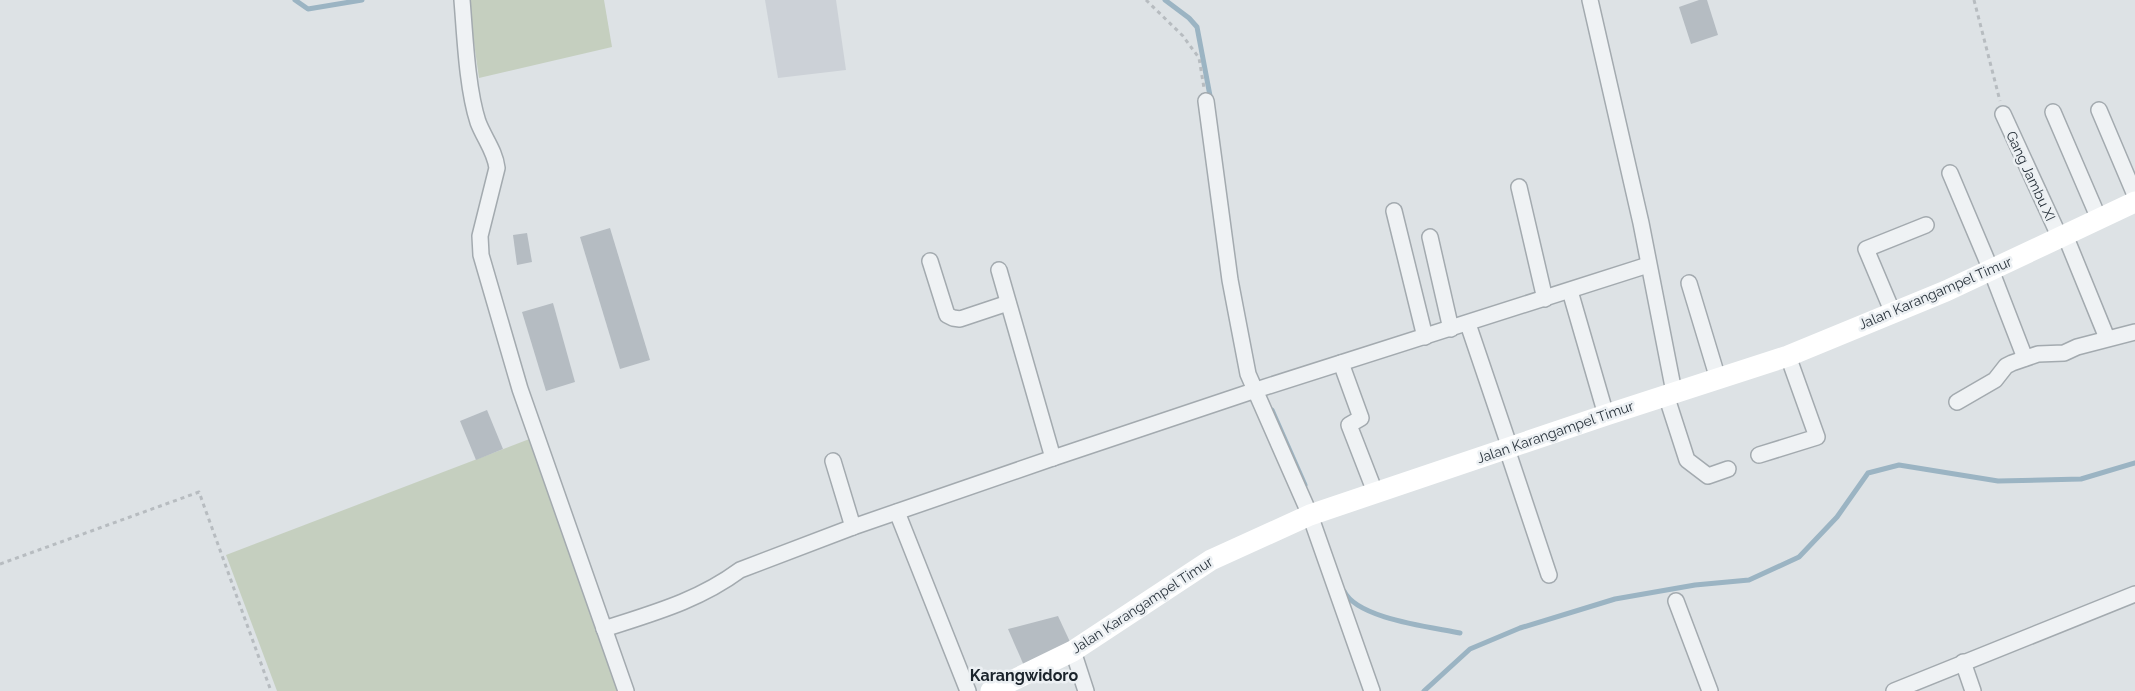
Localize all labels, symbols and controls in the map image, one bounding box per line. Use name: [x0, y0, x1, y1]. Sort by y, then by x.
street label: Gang Jambu XI: [2003, 128, 2059, 224]
street label: Jalan Karangampel Timur: [1856, 253, 2014, 333]
street label: Jalan Karangampel Timur: [1474, 398, 1636, 466]
street label: Jalan Karangampel Timur: [1068, 553, 1216, 657]
district label: Karangwidoro: [970, 666, 1078, 685]

